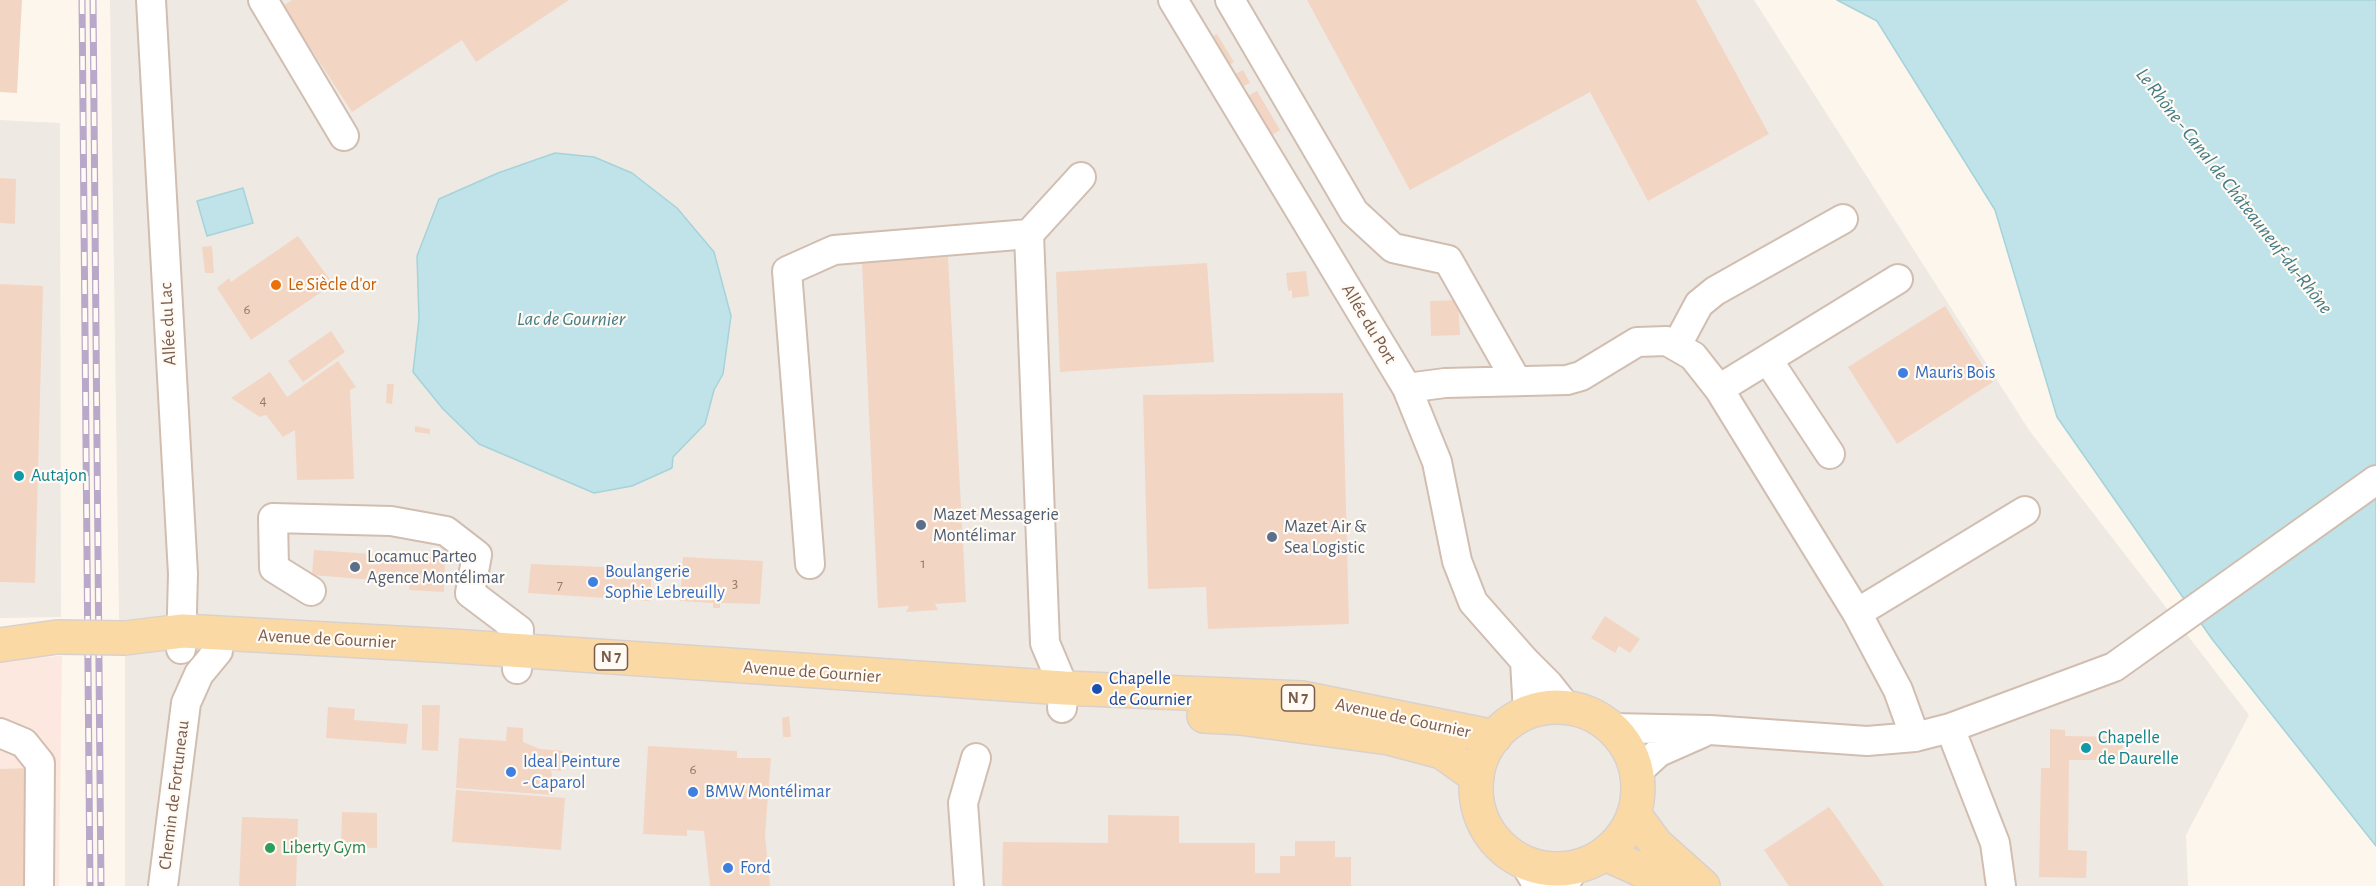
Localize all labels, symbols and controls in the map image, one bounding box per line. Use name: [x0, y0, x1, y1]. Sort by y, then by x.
water label: Le Rhône - Canal de Châteauneuf-du-Rhône: [2130, 63, 2338, 319]
place label: Le Siècle d'or: [288, 274, 376, 296]
marker: Le Siècle d'or: [269, 278, 283, 292]
street label: Allée du Port: [1337, 280, 1401, 368]
street label: Allée du Lac: [155, 282, 181, 366]
house number: 6: [243, 300, 251, 318]
water label: Lac de Gournier: [517, 307, 625, 331]
place label: Mauris Bois: [1915, 362, 1995, 384]
marker: Mauris Bois: [1896, 366, 1910, 380]
house number: 4: [259, 391, 267, 409]
place label: Autajon: [31, 465, 87, 487]
marker: Autajon: [12, 469, 26, 483]
place label: Mazet Messagerie Montélimar: [933, 504, 1059, 546]
place label: Mazet Air & Sea Logistic: [1284, 516, 1367, 558]
marker: Mazet Messagerie Montélimar: [914, 518, 928, 532]
marker: Mazet Air & Sea Logistic: [1265, 530, 1279, 544]
place label: Locamuc Parteo Agence Montélimar: [367, 546, 505, 588]
house number: 1: [920, 554, 926, 572]
marker: Locamuc Parteo Agence Montélimar: [348, 560, 362, 574]
place label: Boulangerie Sophie Lebreuilly: [605, 561, 725, 604]
house number: 3: [732, 574, 738, 592]
marker: Boulangerie Sophie Lebreuilly: [586, 575, 600, 589]
house number: 7: [557, 576, 563, 594]
street label: Avenue de Gournier: [258, 625, 396, 653]
road number: N 7: [594, 644, 628, 670]
street label: Avenue de Gournier: [742, 656, 882, 688]
place label: Chapelle de Gournier: [1109, 668, 1191, 710]
marker: Chapelle de Gournier: [1090, 682, 1104, 696]
road number: N 7: [1282, 685, 1314, 711]
street label: Avenue de Gournier: [1333, 693, 1473, 743]
street label: Chemin de Fortuneau: [154, 719, 194, 871]
place label: Chapelle de Daurelle: [2098, 727, 2179, 770]
marker: Chapelle de Daurelle: [2079, 741, 2093, 755]
place label: Ideal Peinture - Caparol: [523, 751, 620, 794]
house number: 6: [689, 760, 697, 778]
marker: Ideal Peinture - Caparol: [504, 765, 518, 779]
place label: BMW Montélimar: [705, 781, 830, 803]
marker: BMW Montélimar: [686, 785, 700, 799]
place label: Liberty Gym: [282, 837, 366, 859]
marker: Liberty Gym: [263, 841, 277, 855]
place label: Ford: [740, 857, 771, 879]
marker: Ford: [721, 861, 735, 875]

